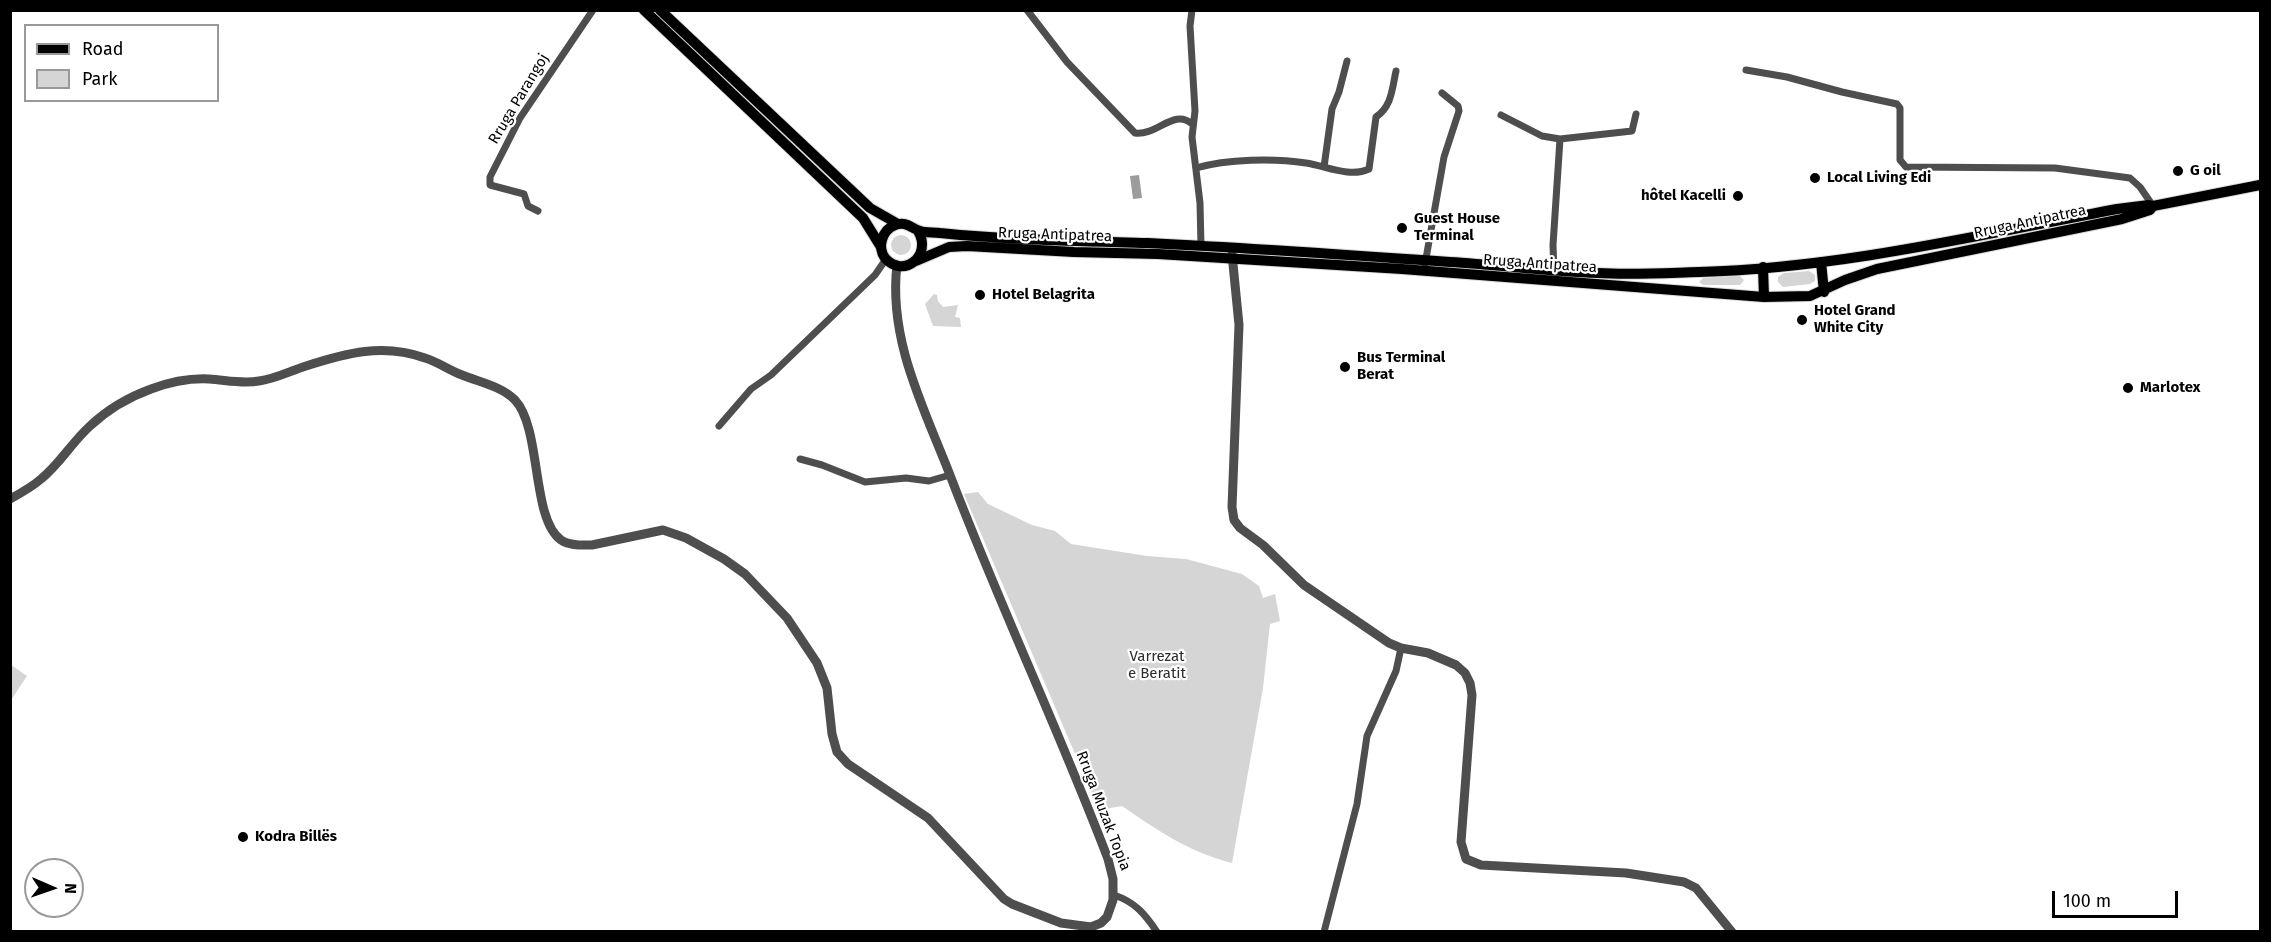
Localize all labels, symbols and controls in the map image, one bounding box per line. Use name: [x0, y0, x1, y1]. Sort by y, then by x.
legend: [24, 24, 219, 102]
text: Road: [82, 38, 124, 60]
street label: Rruga Parangoj: [485, 51, 553, 147]
text: Park: [82, 68, 117, 90]
place label: G oil: [2190, 162, 2221, 180]
marker: G oil: [2171, 164, 2185, 178]
place label: Local Living Edi: [1827, 169, 1931, 187]
marker: Local Living Edi: [1808, 171, 1822, 185]
place label: hôtel Kacelli: [1641, 187, 1726, 205]
marker: hôtel Kacelli: [1731, 189, 1745, 203]
street label: Rruga Antipatrea: [1972, 201, 2088, 243]
place label: Guest House Terminal: [1414, 210, 1500, 245]
marker: Guest House Terminal: [1395, 221, 1409, 235]
street label: Rruga Antipatrea: [998, 224, 1112, 246]
street label: Rruga Antipatrea: [1482, 251, 1598, 277]
place label: Hotel Belagrita: [992, 286, 1095, 304]
marker: Hotel Belagrita: [973, 288, 987, 302]
place label: Hotel Grand White City: [1814, 302, 1896, 337]
marker: Hotel Grand White City: [1795, 313, 1809, 327]
place label: Bus Terminal Berat: [1357, 349, 1445, 384]
marker: Bus Terminal Berat: [1338, 360, 1352, 374]
place label: Marlotex: [2140, 379, 2200, 397]
marker: Marlotex: [2121, 381, 2135, 395]
park label: Varrezat e Beratit: [1128, 648, 1186, 683]
street label: Rruga Muzak Topia: [1072, 749, 1134, 873]
place label: Kodra Billës: [255, 828, 337, 846]
marker: Kodra Billës: [236, 830, 250, 844]
north arrow: [24, 858, 84, 918]
scale bar: [2055, 879, 2181, 917]
text: N: [61, 883, 80, 894]
text: 100 m: [2063, 890, 2111, 912]

